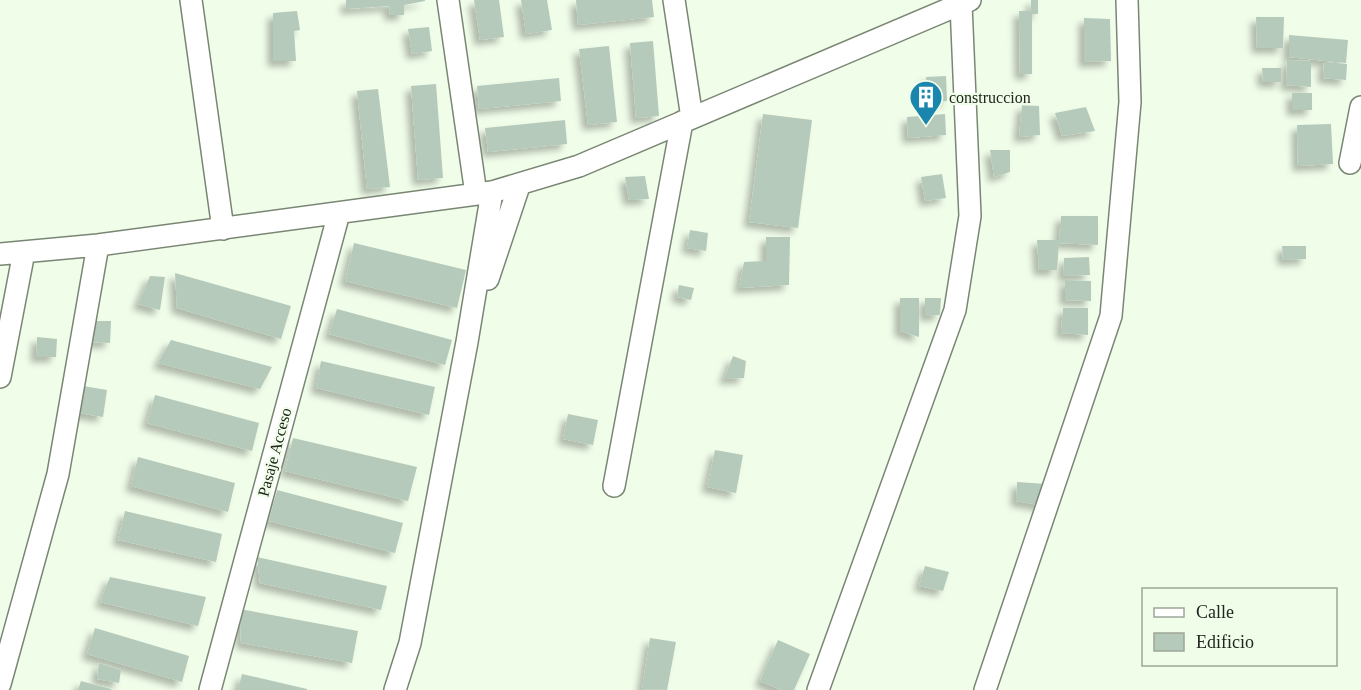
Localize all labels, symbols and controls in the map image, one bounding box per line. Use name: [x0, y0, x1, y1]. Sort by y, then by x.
building icon: construccion: [908, 79, 944, 126]
place label: construccion: [949, 89, 1031, 106]
street label: Pasaje Acceso: [254, 406, 295, 499]
legend: [1142, 588, 1337, 666]
text: Calle: [1196, 602, 1234, 622]
text: Edificio: [1196, 632, 1254, 652]

